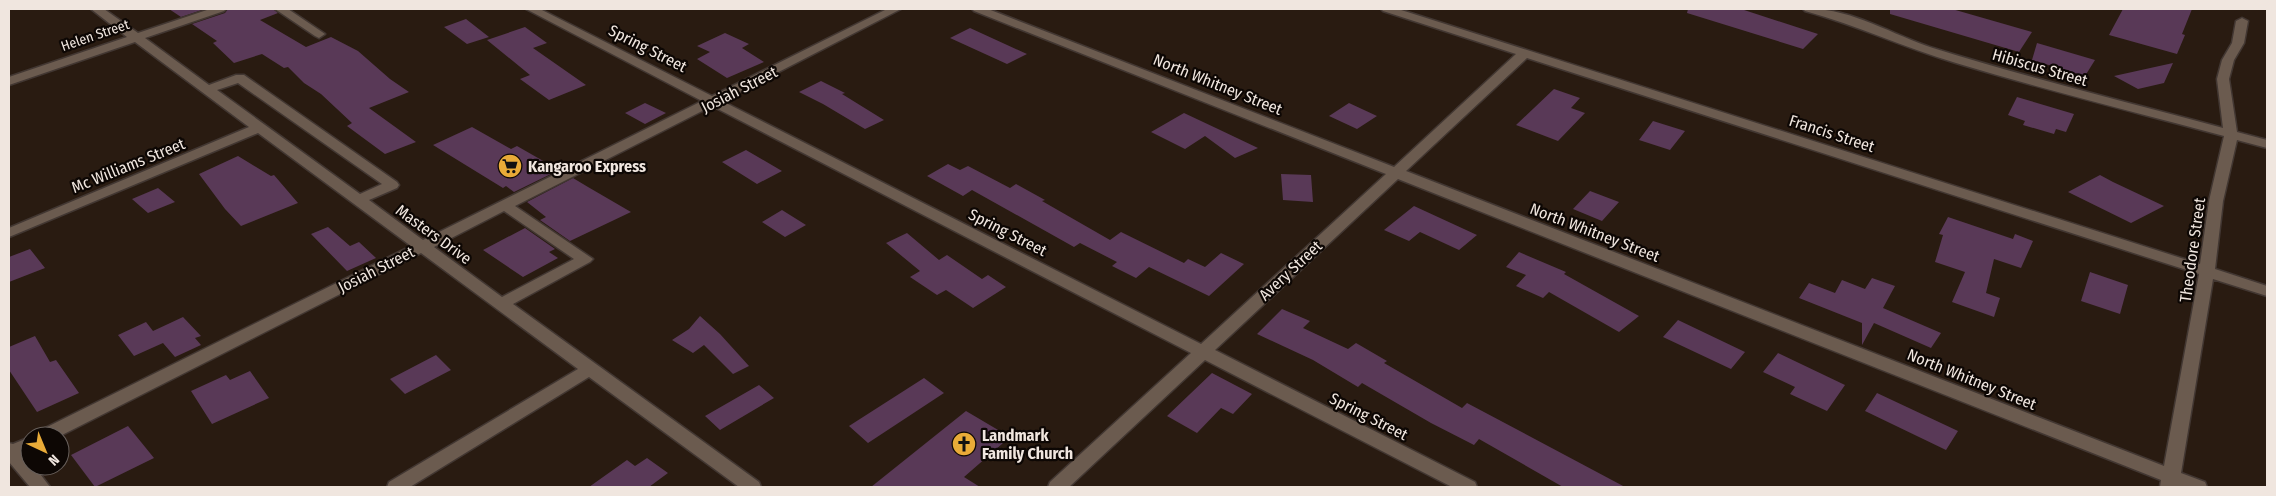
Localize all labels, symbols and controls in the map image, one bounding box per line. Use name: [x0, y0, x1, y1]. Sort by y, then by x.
street label: Helen Street: [59, 16, 132, 55]
street label: Spring Street: [606, 21, 691, 77]
street label: Hibiscus Street: [1990, 45, 2090, 90]
street label: North Whitney Street: [1151, 50, 1286, 119]
street label: Josiah Street: [698, 62, 781, 117]
street label: Francis Street: [1787, 111, 1878, 156]
street label: Mc Williams Street: [69, 134, 188, 197]
supermarket icon: Kangaroo Express: [497, 153, 523, 179]
place label: Kangaroo Express: [528, 157, 646, 176]
street label: Theodore Street: [2176, 196, 2209, 304]
street label: North Whitney Street: [1527, 199, 1663, 266]
street label: Masters Drive: [392, 201, 475, 268]
street label: Spring Street: [966, 205, 1051, 261]
street label: Avery Street: [1255, 236, 1326, 304]
street label: Josiah Street: [335, 242, 418, 297]
street label: North Whitney Street: [1905, 345, 2040, 414]
street label: Spring Street: [1327, 389, 1412, 445]
north arrow: [20, 426, 70, 476]
place label: Landmark Family Church: [982, 426, 1073, 463]
church icon: Landmark Family Church: [951, 431, 977, 457]
text: N: [45, 451, 63, 469]

